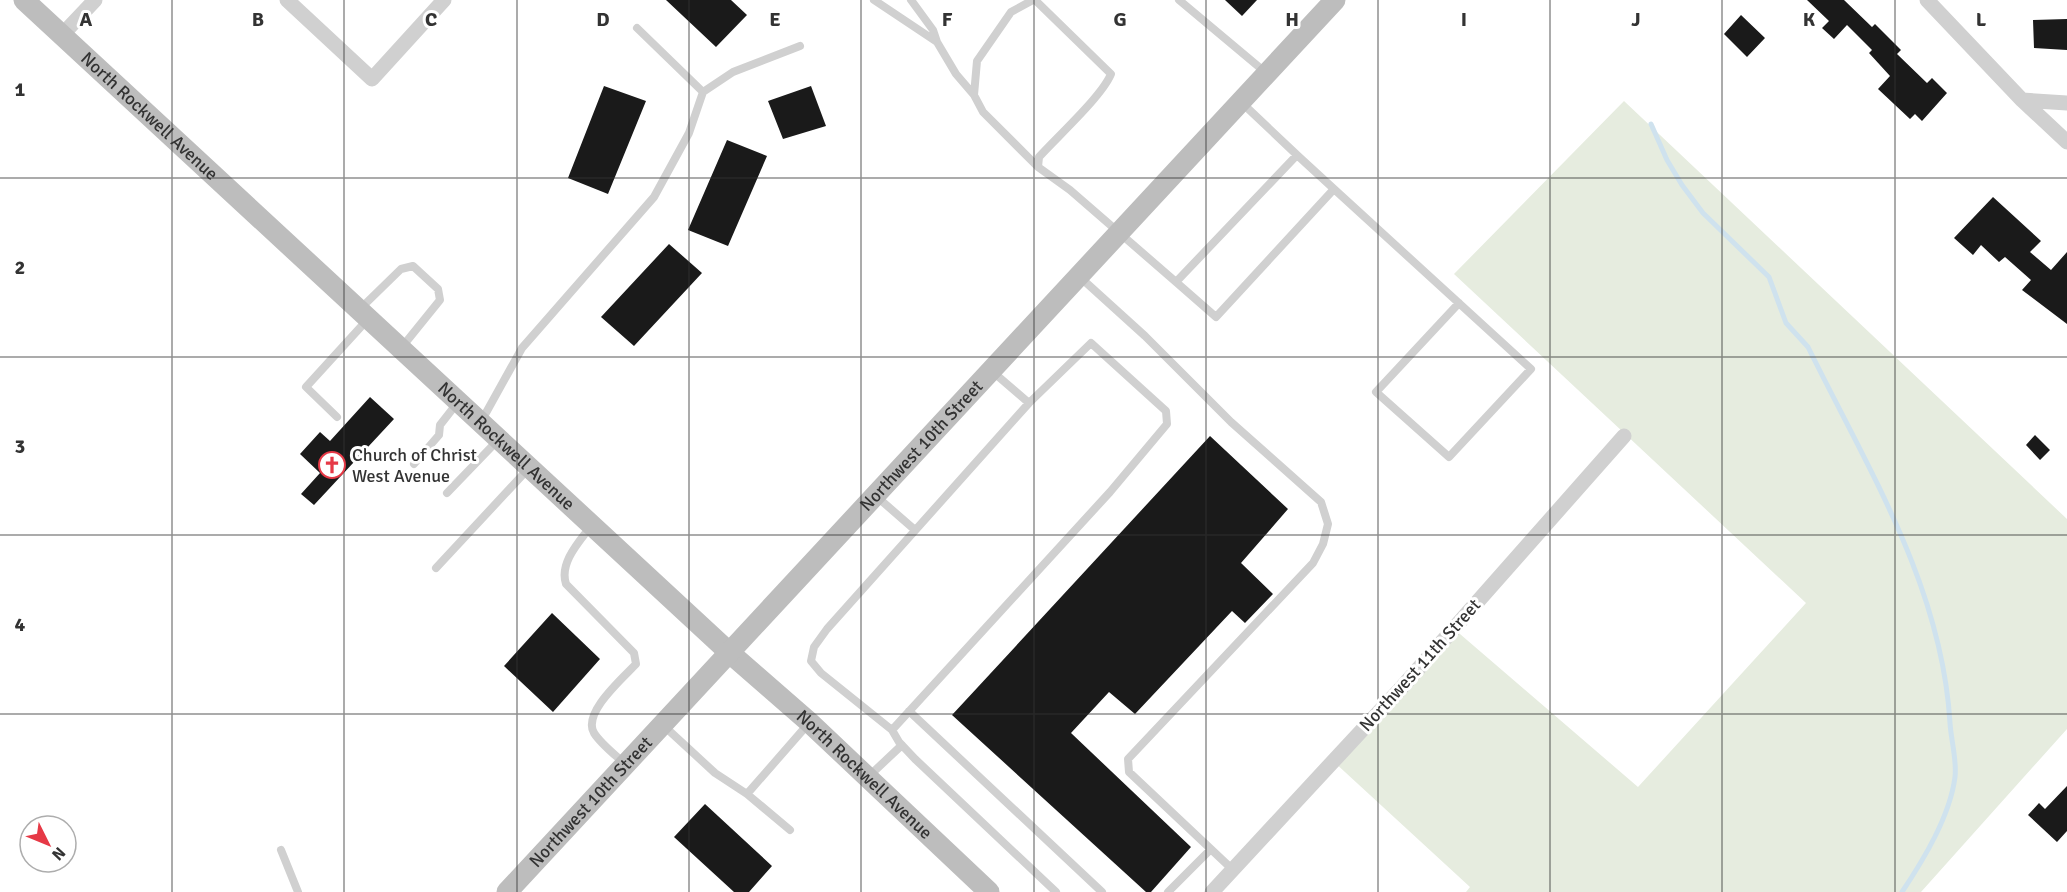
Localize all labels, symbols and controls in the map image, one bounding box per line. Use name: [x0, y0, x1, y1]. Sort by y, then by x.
text: A: [80, 7, 93, 32]
text: B: [252, 7, 264, 32]
text: C: [425, 7, 437, 32]
text: D: [596, 7, 610, 32]
text: E: [769, 7, 781, 32]
text: F: [942, 7, 953, 32]
text: G: [1113, 7, 1127, 32]
text: H: [1285, 7, 1299, 32]
text: I: [1461, 7, 1467, 32]
text: J: [1631, 7, 1641, 32]
text: K: [1803, 7, 1816, 32]
text: L: [1976, 7, 1987, 32]
street label: North Rockwell Avenue: [76, 47, 223, 185]
text: 1: [15, 77, 26, 102]
text: 2: [15, 255, 25, 280]
street label: Northwest 10th Street: [855, 376, 988, 516]
street label: North Rockwell Avenue: [433, 377, 579, 515]
text: 3: [15, 434, 25, 459]
place label: Church of Christ West Avenue: [352, 444, 477, 487]
church icon: Church of Christ West Avenue: [317, 450, 347, 480]
street label: Northwest 11th Street: [1355, 594, 1485, 736]
text: 4: [15, 612, 26, 637]
street label: North Rockwell Avenue: [792, 705, 937, 844]
street label: Northwest 10th Street: [524, 732, 657, 872]
north arrow: [18, 814, 78, 874]
text: N: [47, 843, 69, 864]

